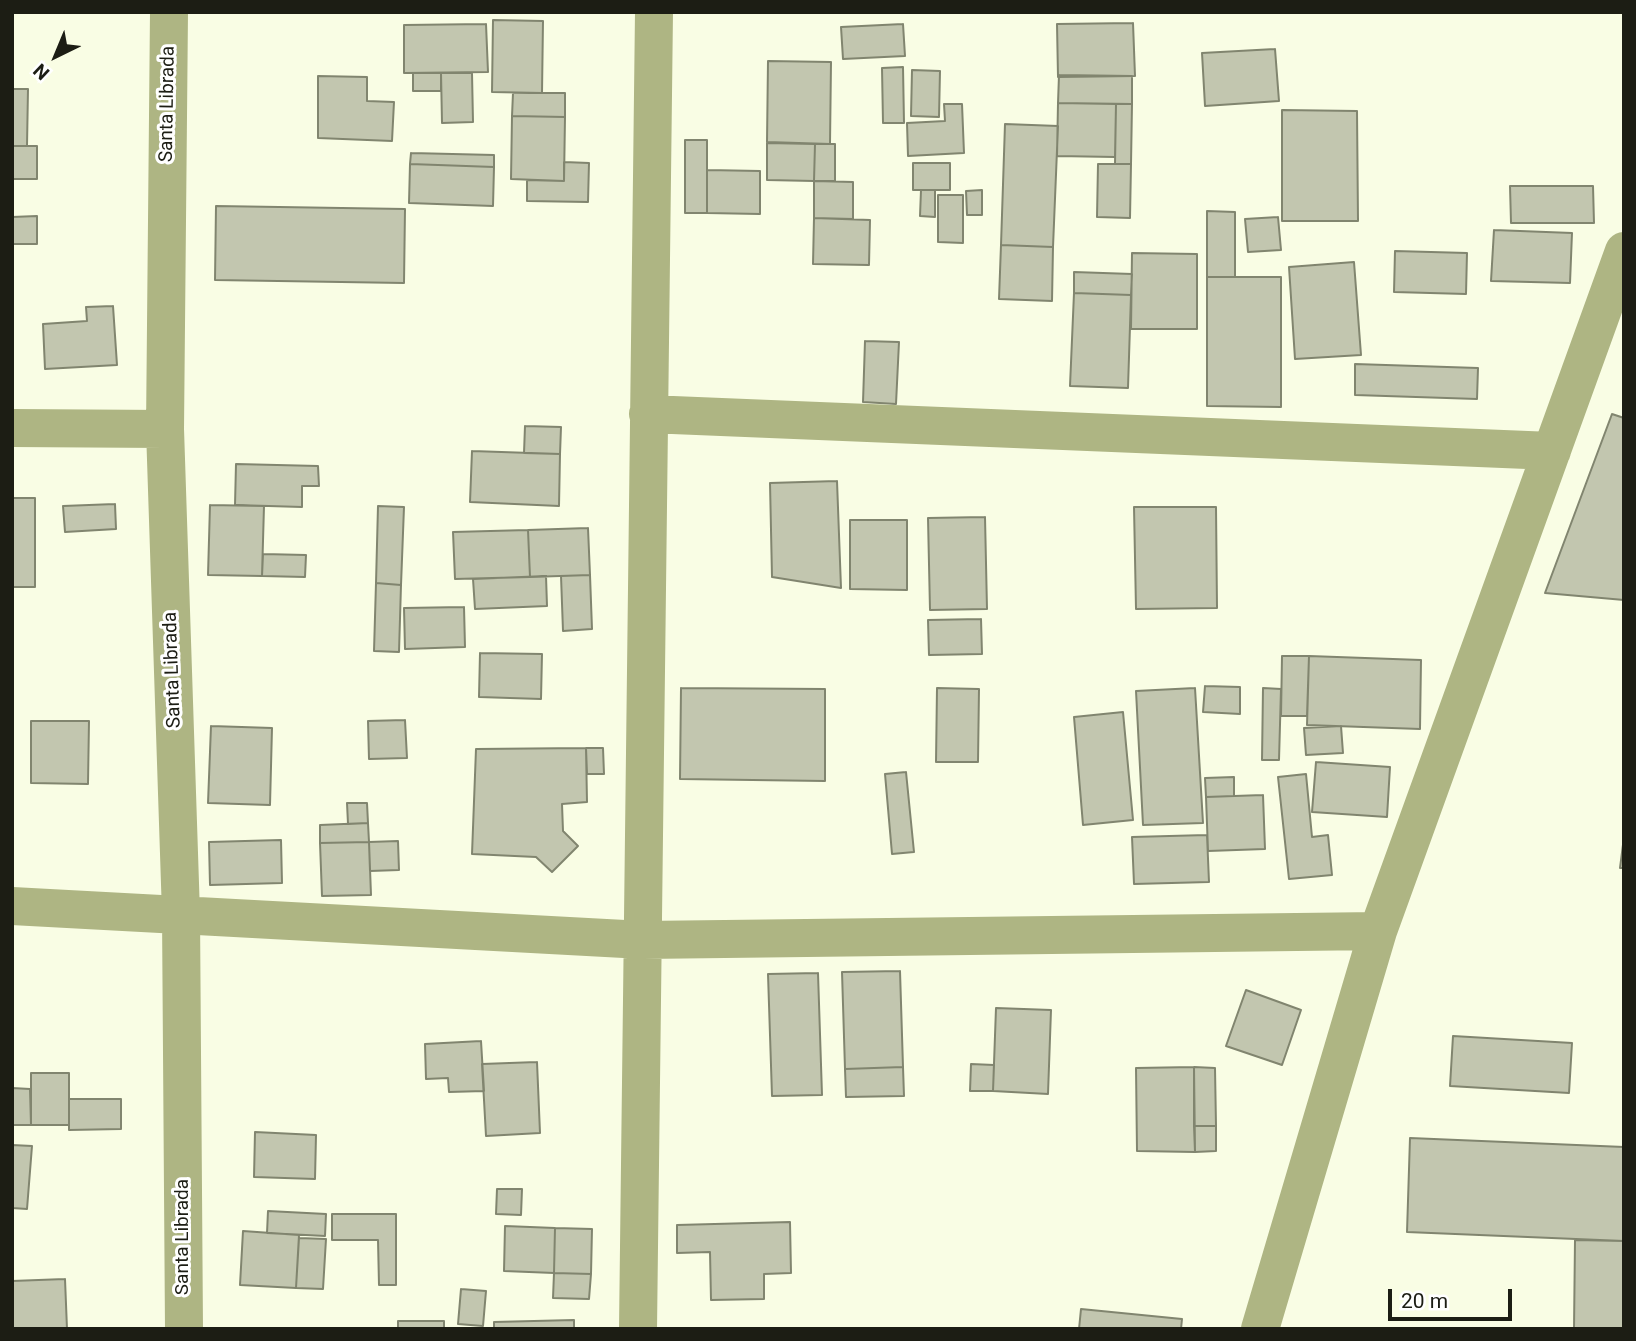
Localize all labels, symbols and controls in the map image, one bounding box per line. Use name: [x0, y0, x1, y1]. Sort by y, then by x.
north arrow: [21, 21, 91, 91]
street label: Santa Librada: [156, 46, 180, 162]
text: N: [29, 59, 54, 85]
street label: Santa Librada: [160, 611, 186, 729]
street label: Santa Librada: [172, 1179, 194, 1295]
scale bar: [1391, 1274, 1515, 1318]
text: 20 m: [1401, 1289, 1448, 1313]

